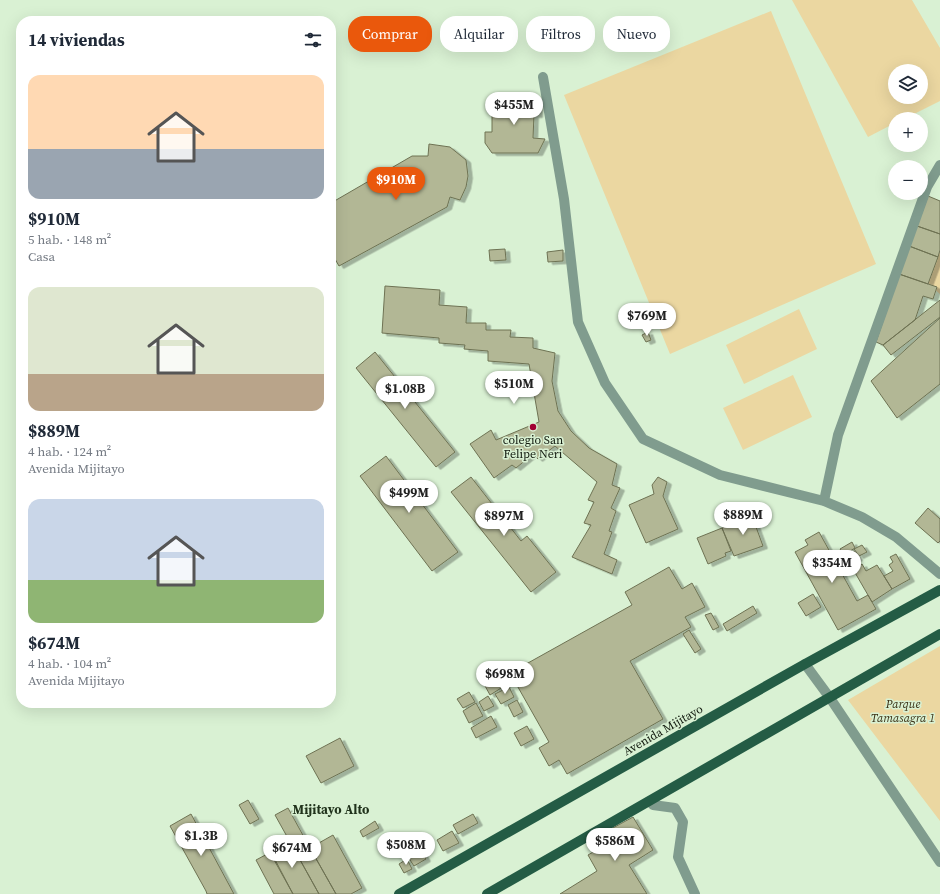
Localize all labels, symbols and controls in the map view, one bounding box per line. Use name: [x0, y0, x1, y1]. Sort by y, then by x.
chip: Comprar: [348, 16, 432, 52]
chip: Alquilar: [440, 16, 518, 52]
chip: Filtros: [526, 16, 595, 52]
chip: Nuevo: [603, 16, 670, 52]
text: 14 viviendas: [28, 28, 125, 52]
icon: filters: [302, 29, 324, 51]
map controls: [888, 64, 928, 200]
button: layers: [888, 64, 928, 104]
pin: $455M: [486, 92, 542, 126]
text: $455M: [494, 96, 534, 113]
icon: home: [140, 101, 212, 173]
button: +: [888, 112, 928, 152]
button: −: [888, 160, 928, 200]
pin: $910M: [368, 167, 424, 201]
text: $910M: [376, 171, 416, 188]
text: $910M: [28, 207, 80, 231]
text: 5 hab. · 148 m²: [28, 231, 111, 248]
text: Casa: [28, 248, 55, 265]
pin: $769M: [619, 303, 675, 337]
text: $769M: [627, 307, 667, 324]
icon: home: [140, 313, 212, 385]
pin: $510M: [486, 371, 542, 405]
text: $510M: [494, 375, 534, 392]
pin: $1.08B: [372, 376, 438, 410]
text: $1.08B: [385, 380, 425, 397]
text: $889M: [28, 419, 80, 443]
marker: colegio San Felipe Neri: [528, 422, 538, 432]
place label: colegio San Felipe Neri: [503, 432, 563, 462]
text: 4 hab. · 124 m²: [28, 443, 111, 460]
text: Avenida Mijitayo: [28, 460, 125, 477]
pin: $499M: [381, 480, 437, 514]
text: $499M: [389, 484, 429, 501]
pin: $889M: [715, 502, 771, 536]
pin: $897M: [476, 503, 532, 537]
text: $889M: [723, 506, 763, 523]
text: $897M: [484, 507, 524, 524]
icon: home: [140, 525, 212, 597]
pin: $354M: [804, 550, 860, 584]
text: $354M: [812, 554, 852, 571]
text: $674M: [28, 631, 80, 655]
text: 4 hab. · 104 m²: [28, 655, 111, 672]
pin: $698M: [477, 661, 533, 695]
text: $698M: [485, 665, 525, 682]
text: Avenida Mijitayo: [28, 672, 125, 689]
park label: Parque Tamasagra 1: [871, 696, 935, 726]
street label: Avenida Mijitayo: [620, 701, 706, 759]
district label: Mijitayo Alto: [293, 801, 369, 818]
pin: $1.3B: [173, 823, 229, 857]
text: $1.3B: [184, 827, 218, 844]
pin: $586M: [587, 828, 643, 862]
pin: $508M: [378, 832, 434, 866]
text: $586M: [595, 832, 635, 849]
pin: $674M: [264, 835, 320, 869]
text: $508M: [386, 836, 426, 853]
text: $674M: [272, 839, 312, 856]

